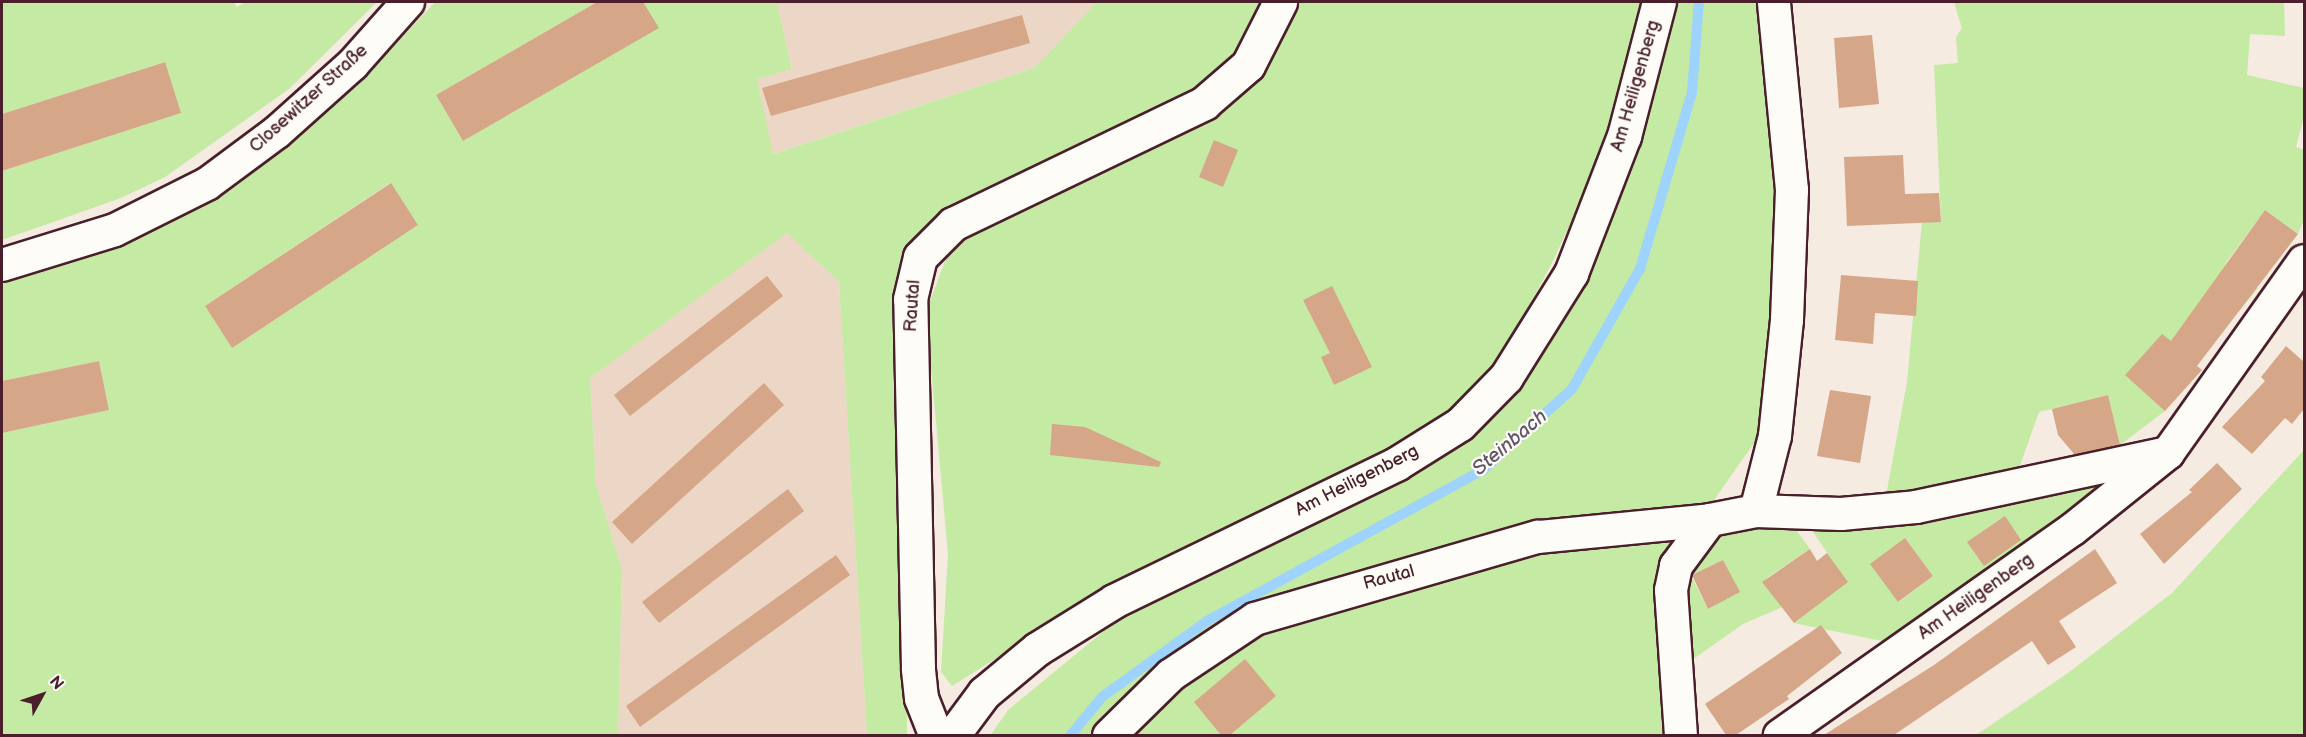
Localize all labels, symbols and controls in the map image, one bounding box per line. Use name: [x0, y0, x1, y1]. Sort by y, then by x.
street label: Am Heiligenberg: [1607, 18, 1665, 154]
street label: Closewitzer Straße: [245, 40, 373, 158]
street label: Rautal: [900, 279, 926, 333]
water label: Steinbach: [1468, 405, 1552, 481]
street label: Am Heiligenberg: [1292, 441, 1422, 521]
street label: Am Heiligenberg: [1914, 549, 2038, 645]
street label: Rautal: [1361, 561, 1417, 595]
north arrow: [12, 665, 72, 725]
text: N: [45, 672, 67, 694]

